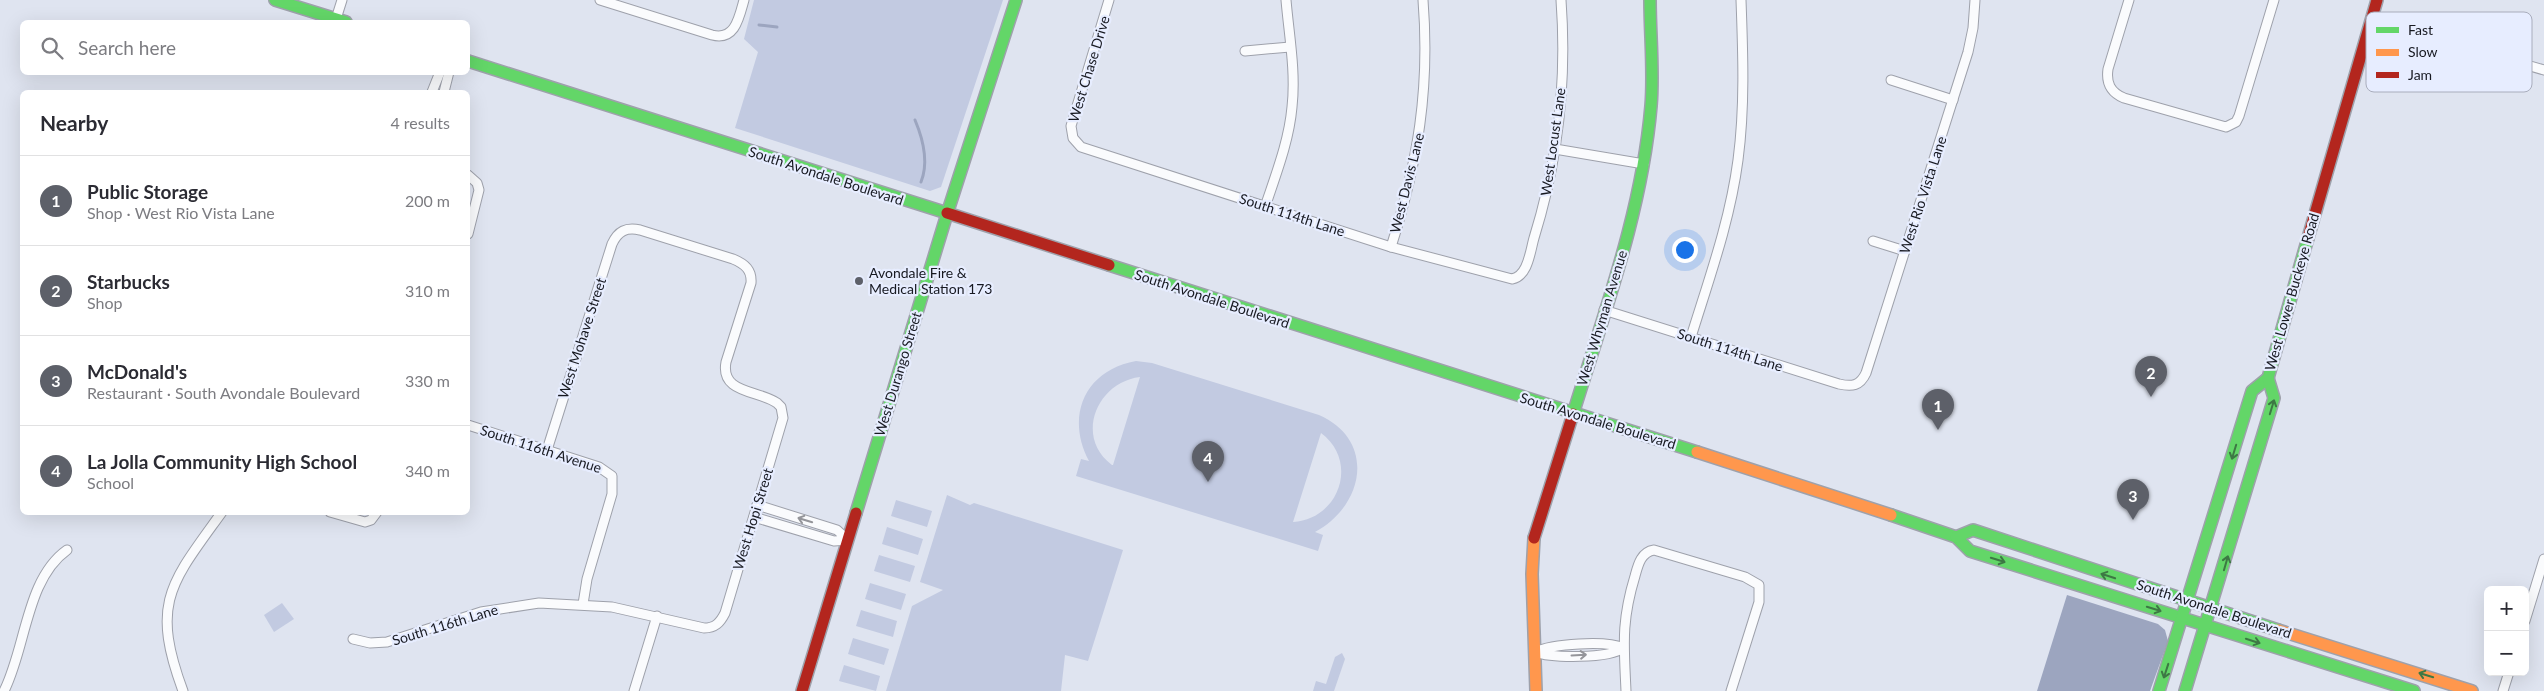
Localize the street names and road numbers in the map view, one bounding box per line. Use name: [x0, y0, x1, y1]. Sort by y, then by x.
street label: West Chase Drive: [1064, 14, 1113, 124]
street label: West Locust Lane: [1537, 87, 1568, 197]
street label: West Davis Lane: [1386, 131, 1427, 235]
street label: West Rio Vista Lane: [1895, 134, 1950, 256]
street label: South Avondale Boulevard: [747, 142, 906, 209]
street label: South 114th Lane: [1237, 189, 1347, 240]
street label: West Lower Buckeye Road: [2261, 211, 2322, 373]
street label: West Whyman Avenue: [1573, 248, 1630, 388]
street label: South Avondale Boulevard: [1133, 265, 1292, 332]
street label: West Mohave Street: [554, 275, 609, 400]
street label: West Durango Street: [870, 309, 925, 438]
street label: South 114th Lane: [1675, 324, 1785, 375]
street label: South Avondale Boulevard: [1518, 389, 1678, 452]
street label: South 116th Avenue: [478, 421, 604, 476]
street label: West Hopi Street: [729, 466, 776, 572]
street label: South Avondale Boulevard: [2135, 575, 2294, 642]
street label: South 116th Lane: [390, 600, 500, 649]

